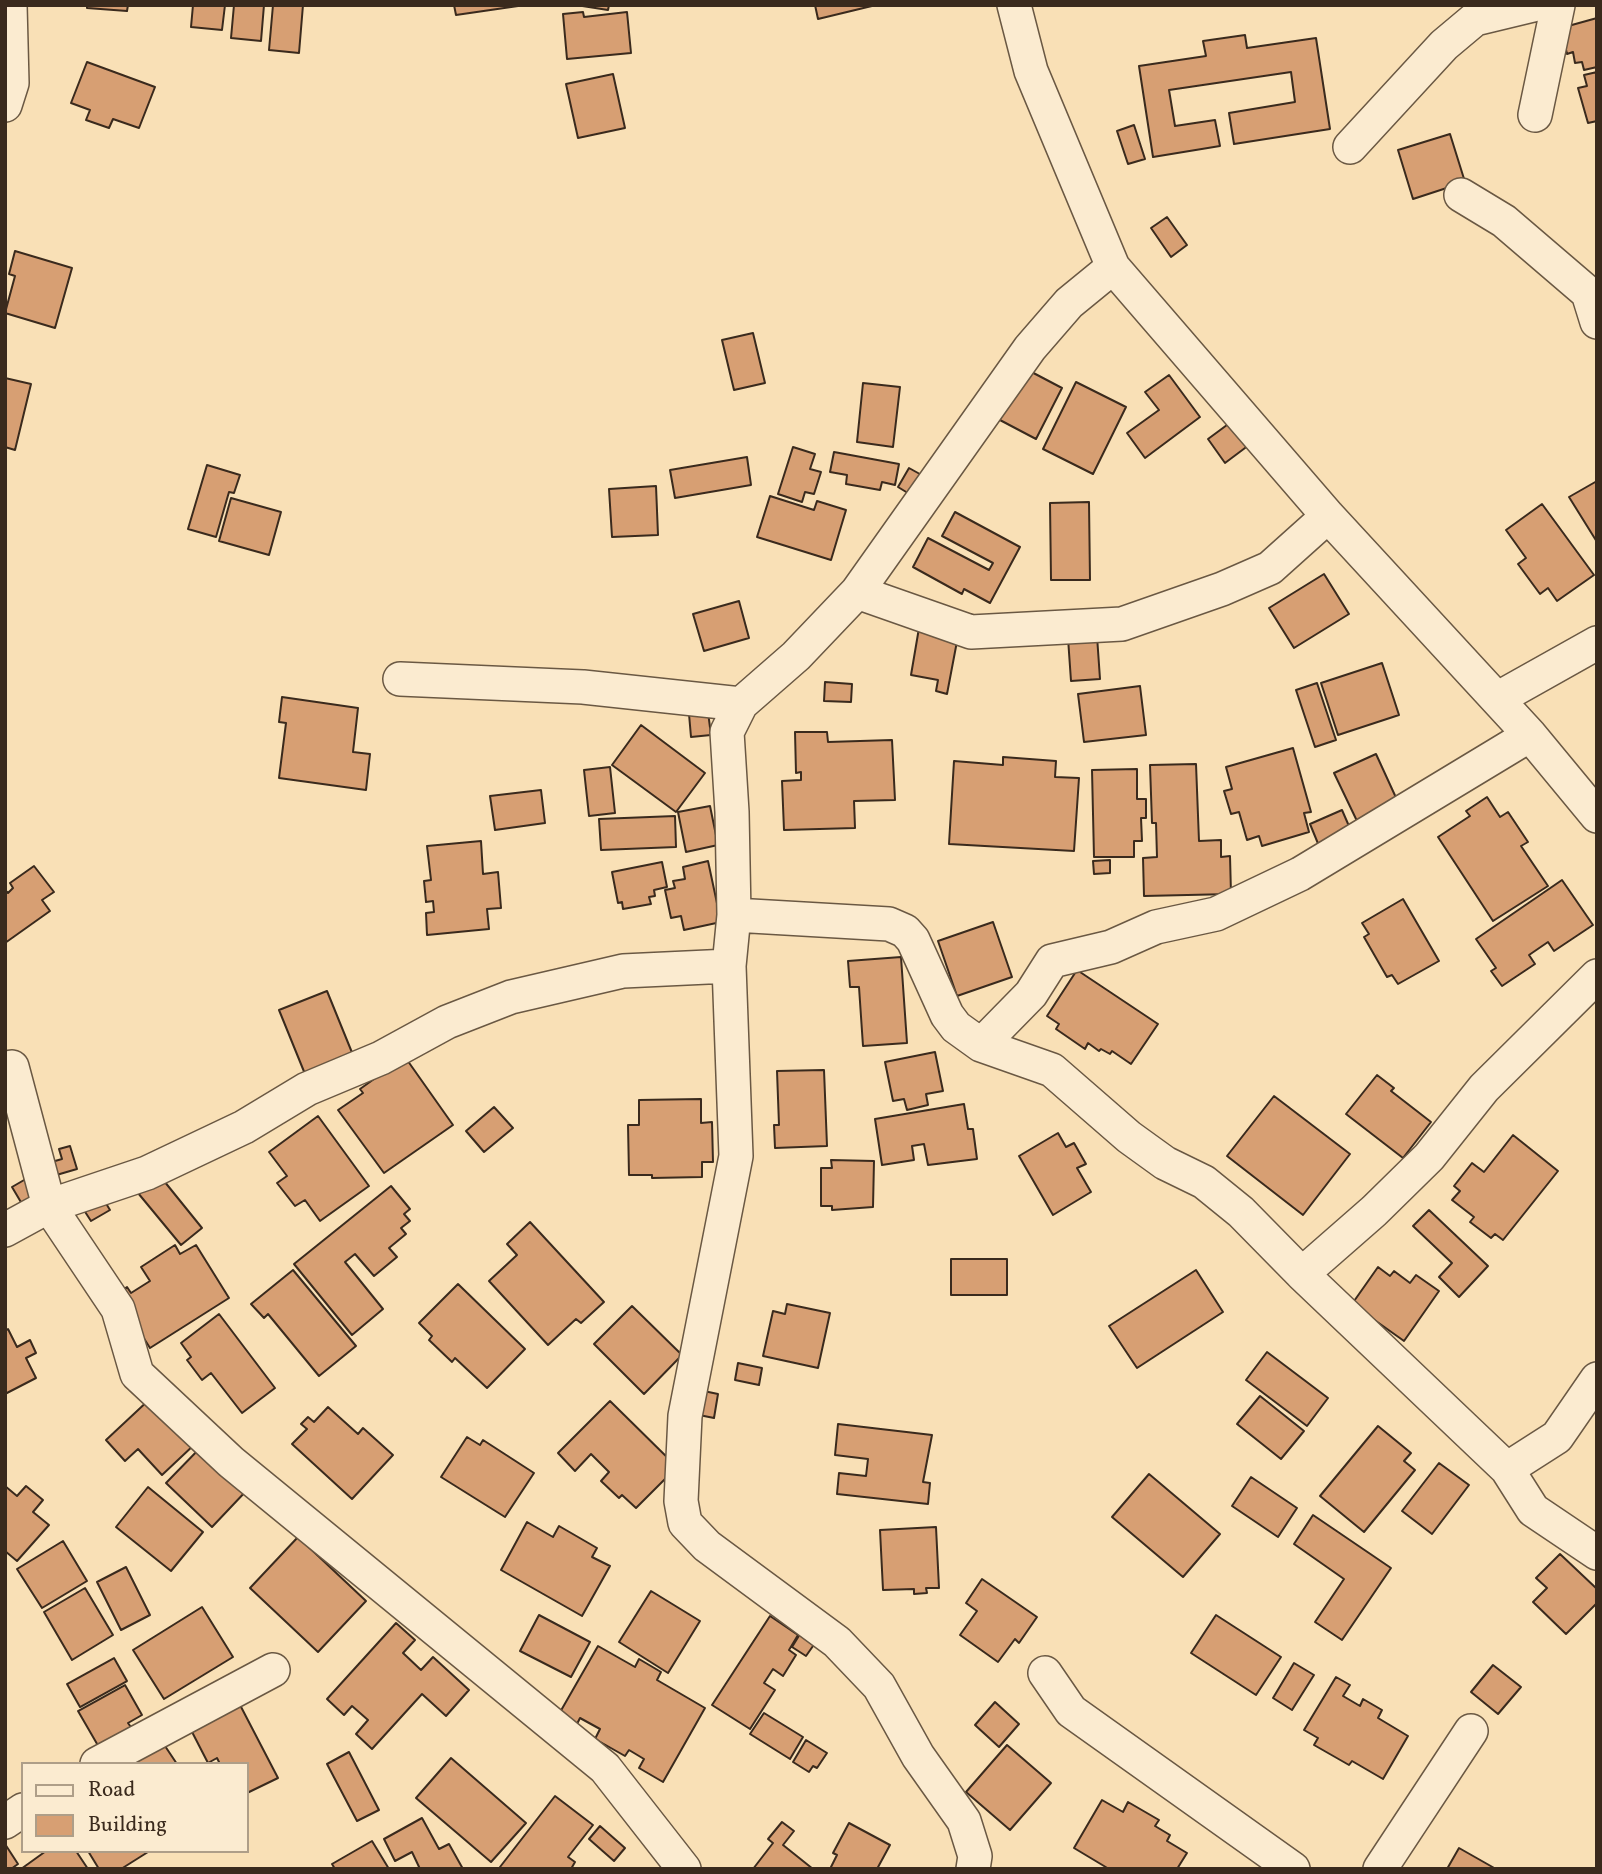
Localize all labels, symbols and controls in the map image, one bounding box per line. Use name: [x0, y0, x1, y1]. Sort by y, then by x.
legend: [21, 1762, 248, 1853]
text: Road: [88, 1776, 135, 1805]
text: Building: [88, 1811, 167, 1840]

